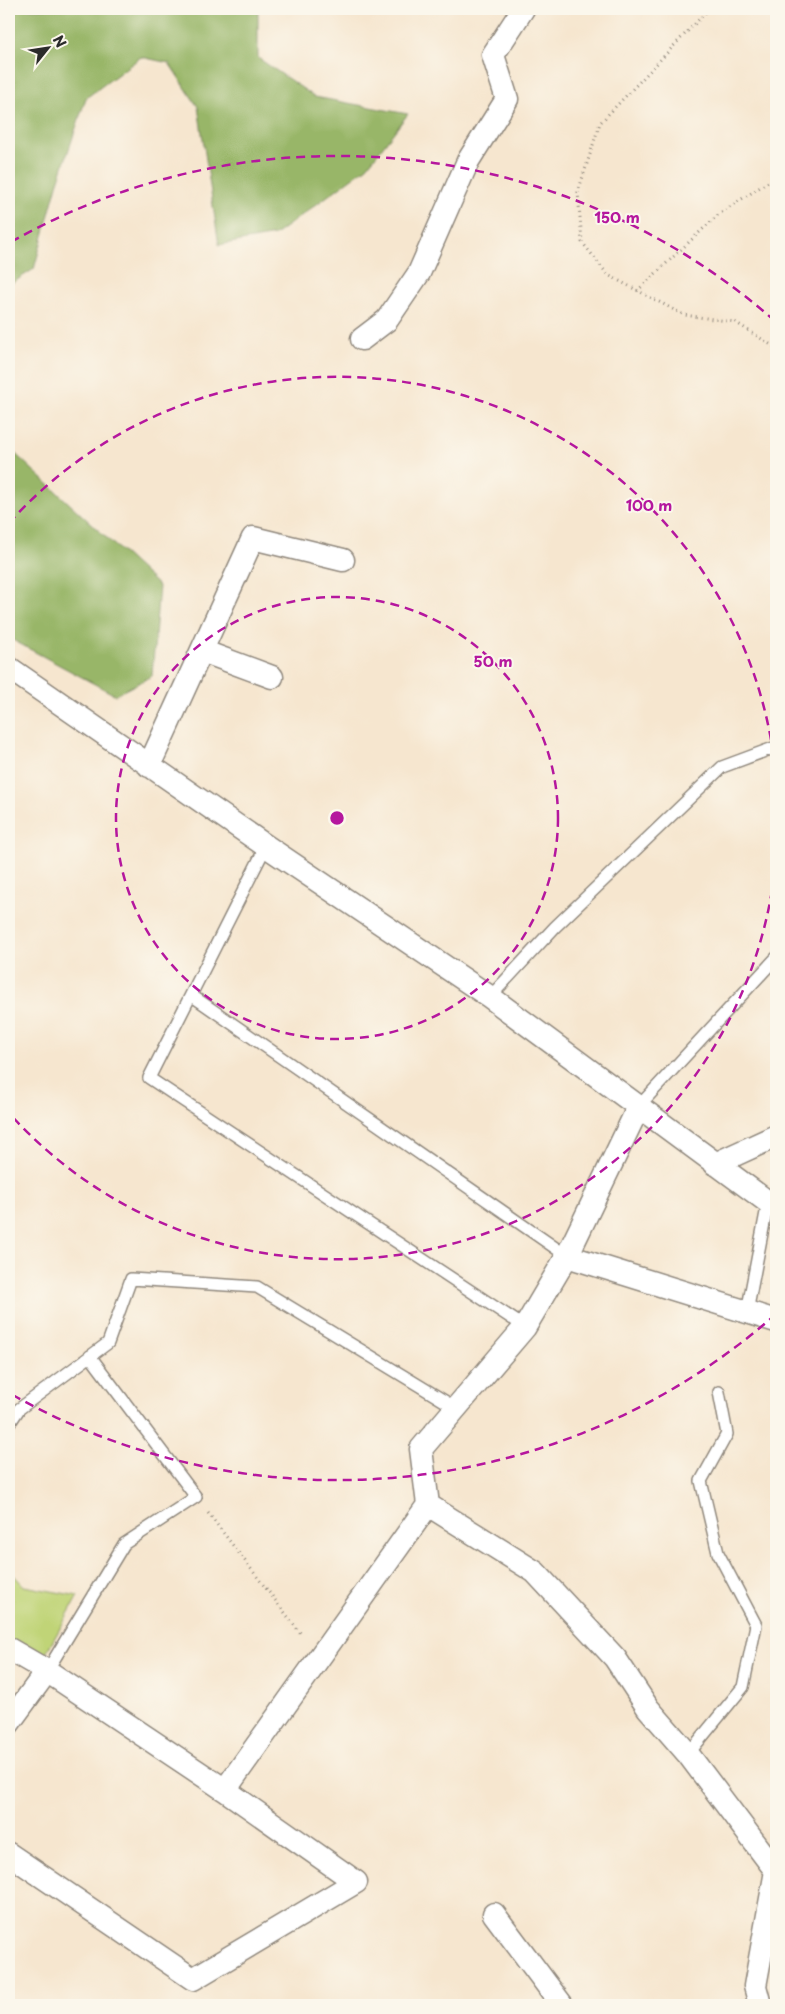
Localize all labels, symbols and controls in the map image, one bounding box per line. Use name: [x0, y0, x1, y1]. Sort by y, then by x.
north arrow: [22, 22, 72, 72]
text: N: [48, 31, 72, 51]
text: 150 m: [594, 205, 640, 228]
text: 100 m: [626, 493, 672, 516]
text: 50 m: [474, 649, 512, 672]
centre of rings: [328, 809, 346, 827]

